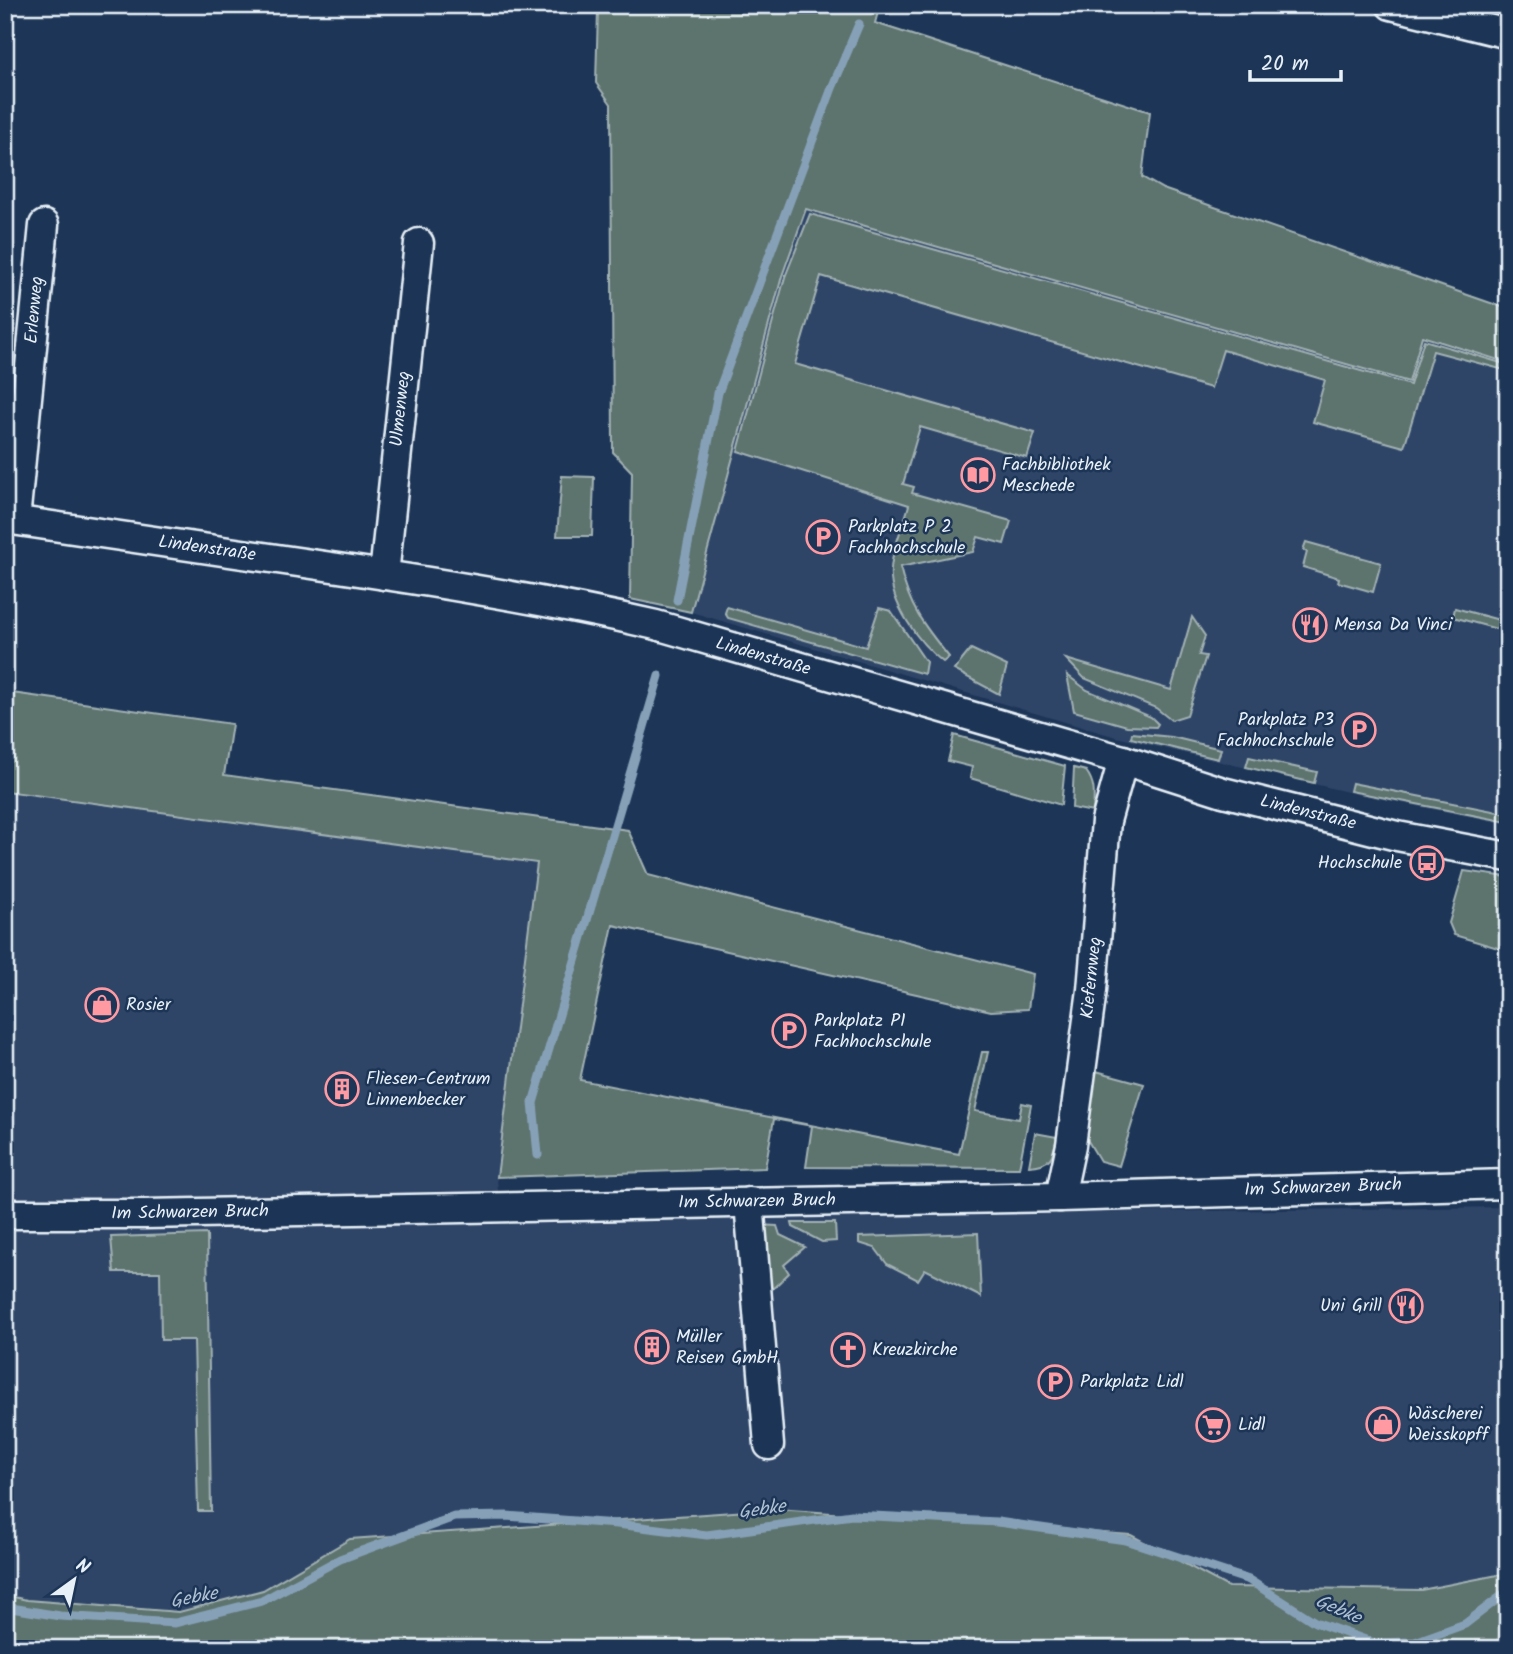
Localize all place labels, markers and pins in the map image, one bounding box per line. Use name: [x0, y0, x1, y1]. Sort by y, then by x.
place label: Fachbibliothek Meschede: [1002, 451, 1111, 501]
library icon: Fachbibliothek Meschede: [959, 456, 997, 494]
place label: Parkplatz P 2 Fachhochschule: [848, 513, 965, 563]
parking icon: Parkplatz P 2 Fachhochschule: [804, 518, 842, 556]
restaurant icon: Mensa Da Vinci: [1291, 606, 1329, 644]
place label: Mensa Da Vinci: [1334, 611, 1453, 640]
place label: Parkplatz P3 Fachhochschule: [1217, 706, 1334, 756]
parking icon: Parkplatz P3 Fachhochschule: [1340, 711, 1378, 749]
bus stop icon: Hochschule: [1408, 844, 1446, 882]
place label: Hochschule: [1318, 849, 1402, 878]
shop icon: Rosier: [83, 986, 121, 1024]
place label: Rosier: [126, 991, 172, 1020]
place label: Parkplatz P1 Fachhochschule: [814, 1007, 931, 1057]
parking icon: Parkplatz P1 Fachhochschule: [770, 1012, 808, 1050]
place label: Fliesen-Centrum Linnenbecker: [366, 1065, 490, 1115]
building icon: Fliesen-Centrum Linnenbecker: [323, 1070, 361, 1108]
restaurant icon: Uni Grill: [1387, 1287, 1425, 1325]
place label: Uni Grill: [1320, 1292, 1383, 1321]
place label: Müller Reisen GmbH: [676, 1323, 778, 1373]
building icon: Müller Reisen GmbH: [633, 1328, 671, 1366]
church icon: Kreuzkirche: [829, 1331, 867, 1369]
place label: Kreuzkirche: [872, 1336, 958, 1365]
parking icon: Parkplatz Lidl: [1036, 1363, 1074, 1401]
place label: Parkplatz Lidl: [1080, 1368, 1184, 1397]
place label: Wäscherei Weisskopff: [1408, 1400, 1491, 1450]
shop icon: Wäscherei Weisskopff: [1364, 1405, 1402, 1443]
supermarket icon: Lidl: [1194, 1406, 1232, 1444]
place label: Lidl: [1238, 1411, 1266, 1440]

